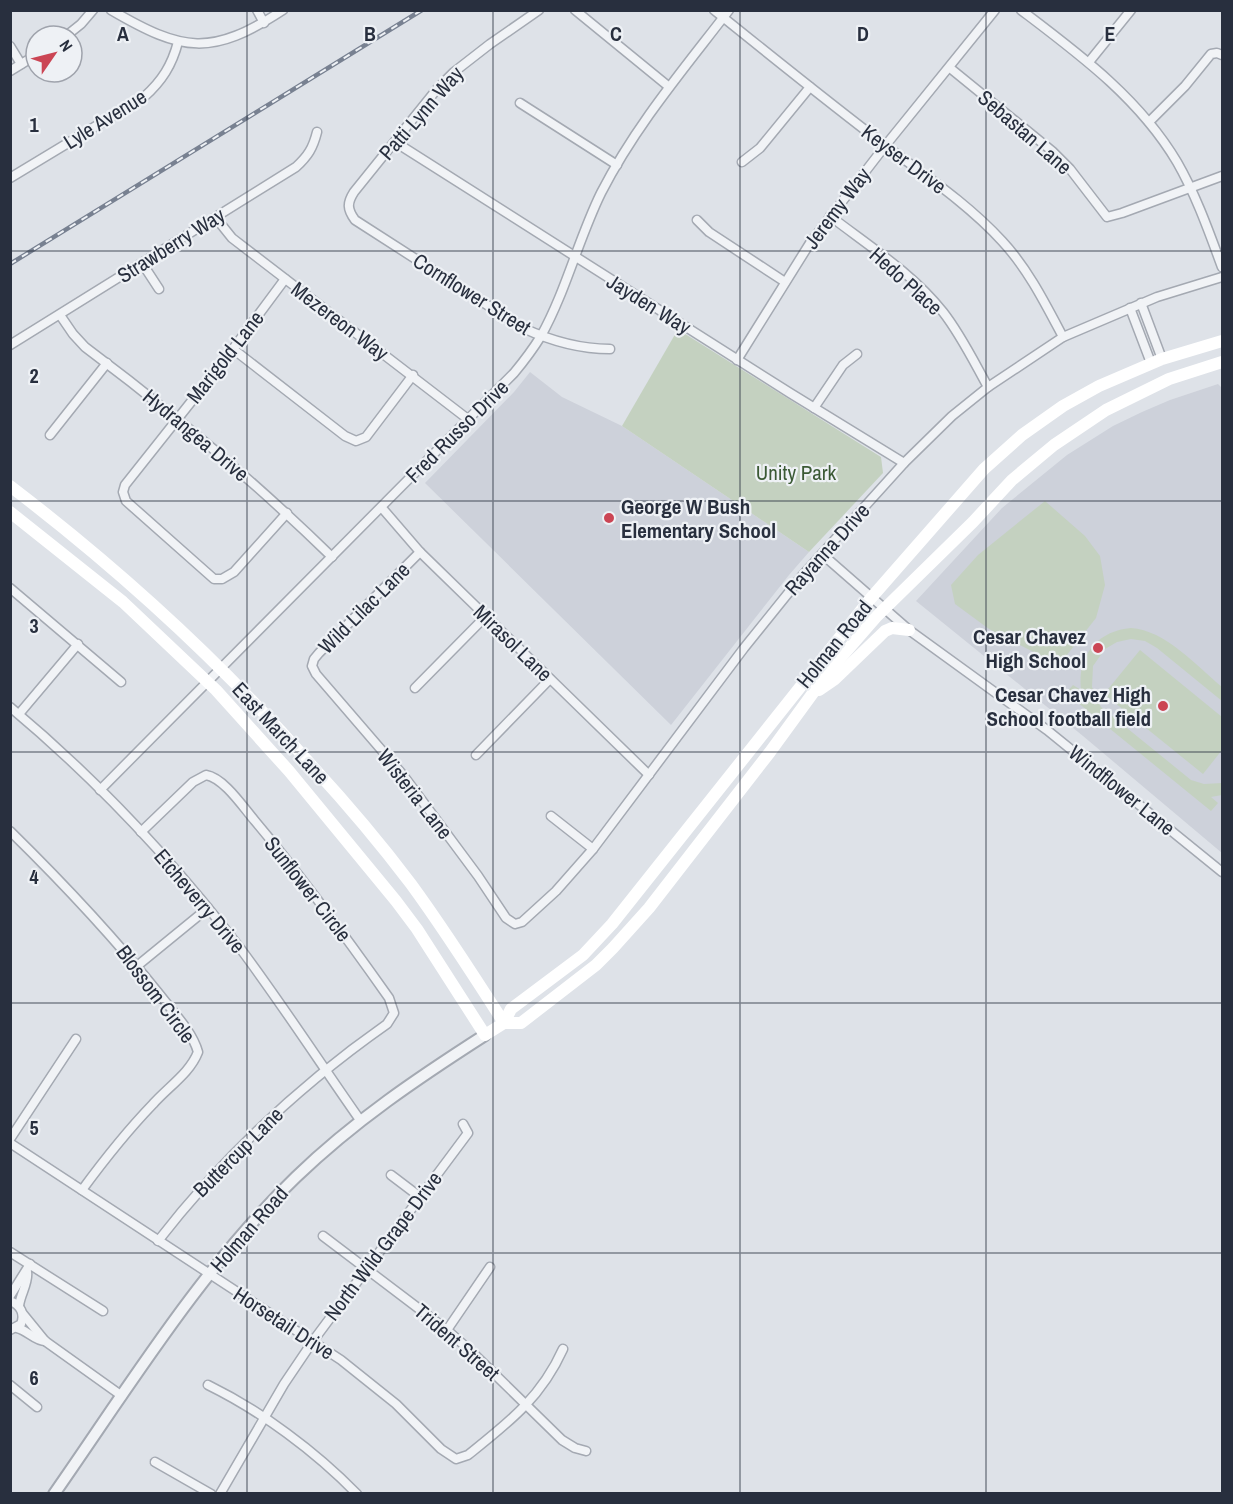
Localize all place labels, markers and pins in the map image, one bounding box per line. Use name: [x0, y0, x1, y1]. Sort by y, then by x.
place label: George W Bush Elementary School: [621, 492, 776, 545]
marker: George W Bush Elementary School: [602, 511, 616, 525]
place label: Cesar Chavez High School: [973, 622, 1086, 675]
marker: Cesar Chavez High School: [1091, 641, 1105, 655]
place label: Cesar Chavez High School football field: [986, 680, 1151, 733]
marker: Cesar Chavez High School football field: [1156, 699, 1170, 713]

